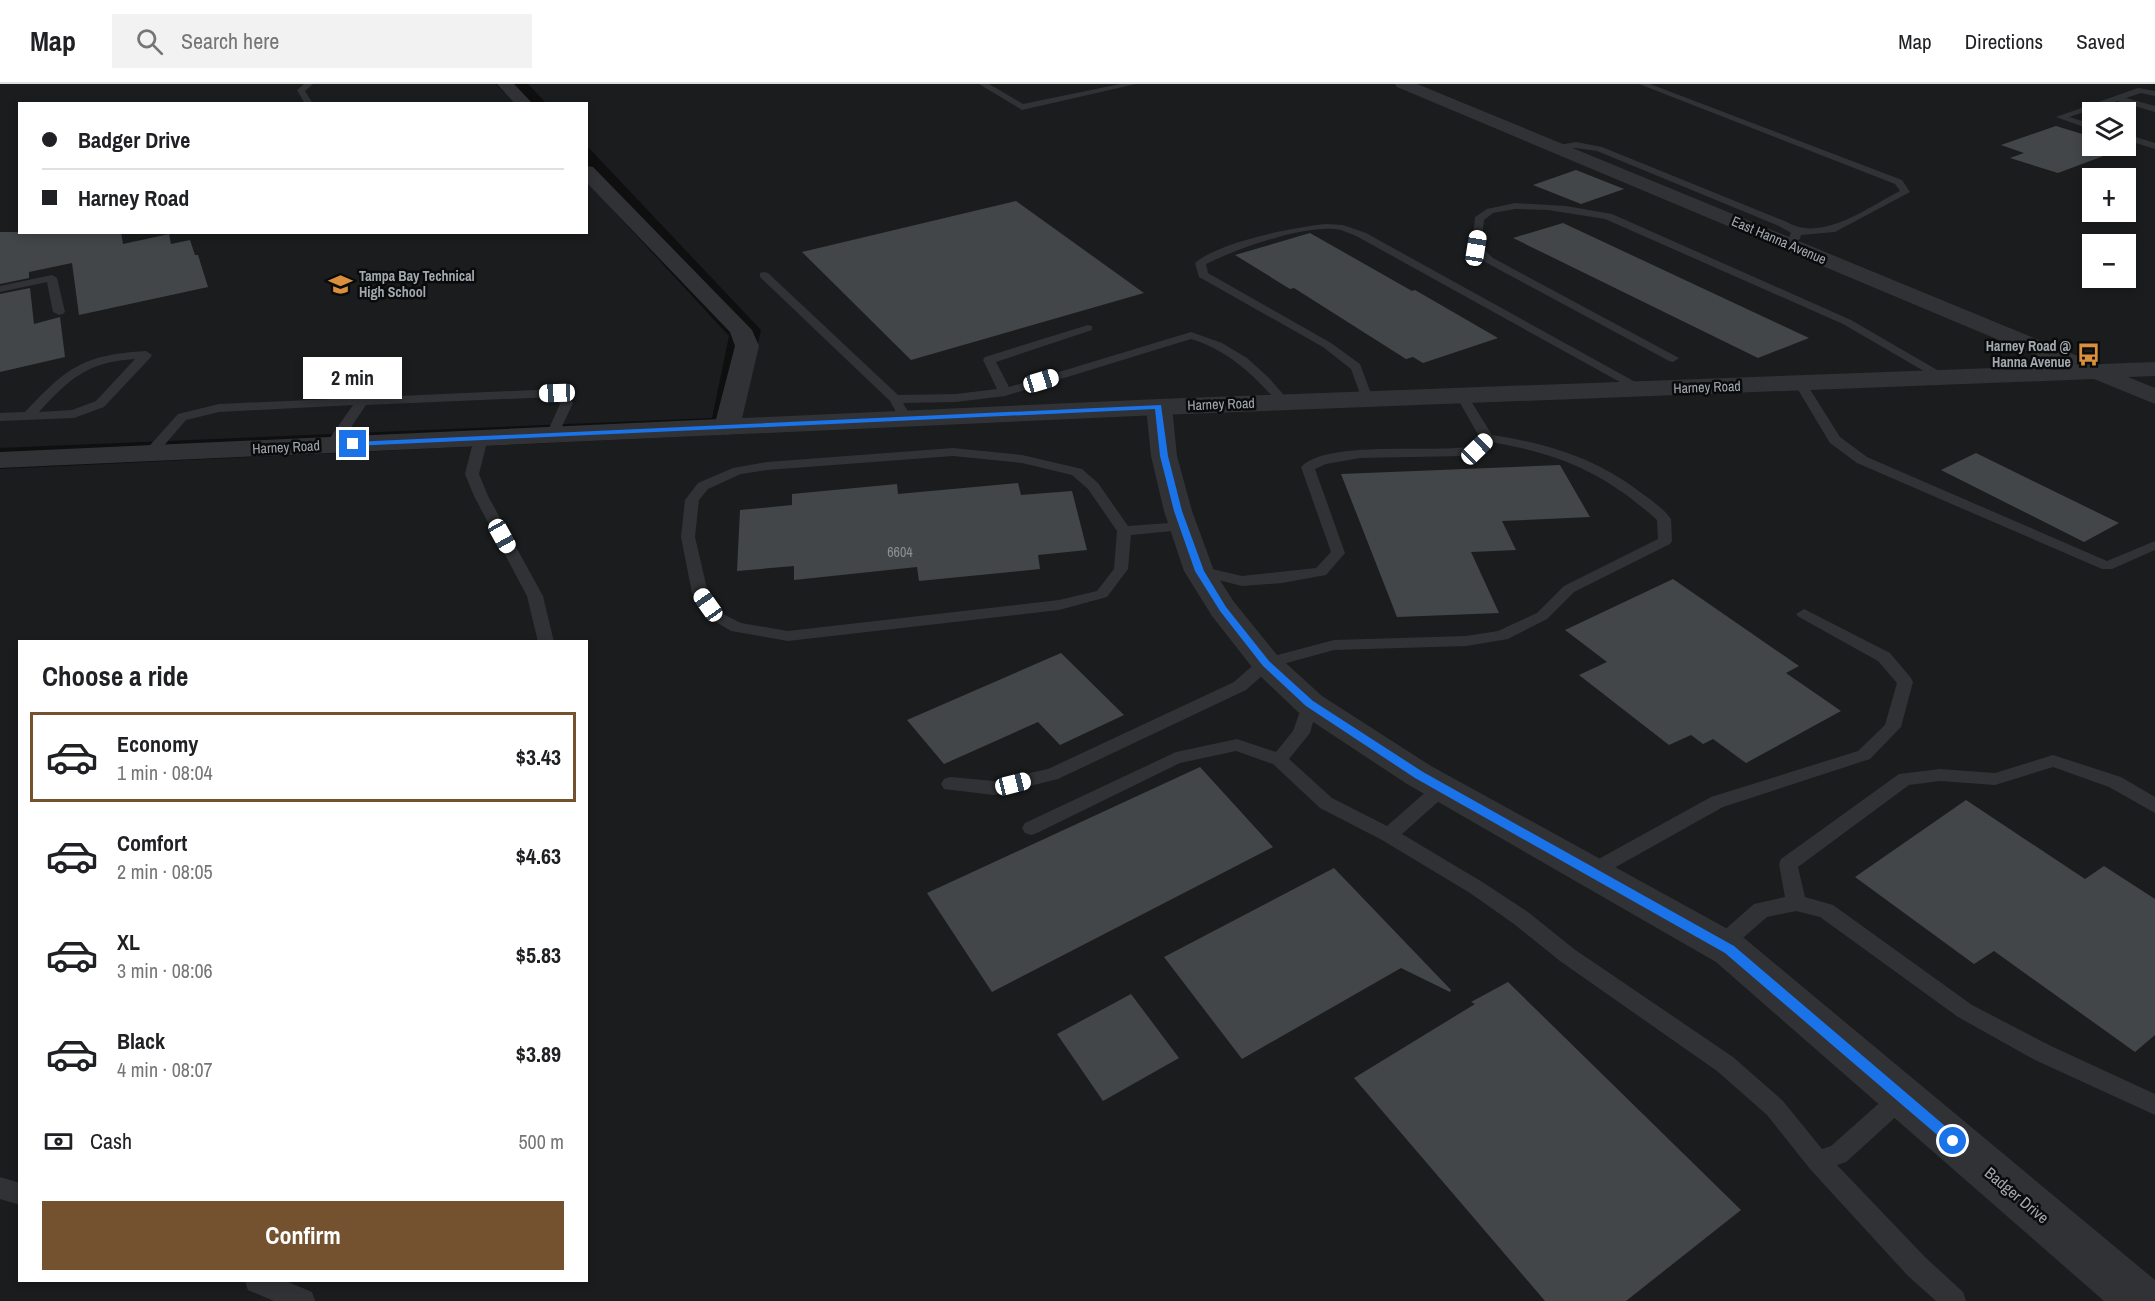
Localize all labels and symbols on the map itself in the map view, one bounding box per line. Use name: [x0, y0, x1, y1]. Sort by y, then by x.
street label: East Hanna Avenue: [1729, 212, 1829, 268]
car: [1464, 229, 1488, 267]
place label: Tampa Bay Technical High School: [359, 267, 475, 301]
school or university icon: Tampa Bay Technical High School: [328, 271, 354, 297]
place label: Harney Road @ Hanna Avenue: [1986, 337, 2071, 371]
bus stop icon: Harney Road @ Hanna Avenue: [2076, 341, 2102, 367]
callout: 2 min: [304, 357, 403, 399]
car: [1021, 367, 1061, 395]
street label: Harney Road: [1673, 377, 1741, 397]
car: [539, 383, 575, 403]
street label: Harney Road: [1187, 394, 1255, 414]
route end: [339, 430, 366, 457]
car: [1458, 430, 1496, 468]
street label: Harney Road: [252, 436, 320, 458]
car: [485, 516, 519, 556]
house number: 6604: [887, 543, 913, 561]
car: [690, 585, 726, 625]
car: [993, 771, 1033, 797]
route start: [1939, 1127, 1966, 1154]
street label: Badger Drive: [1980, 1162, 2054, 1228]

